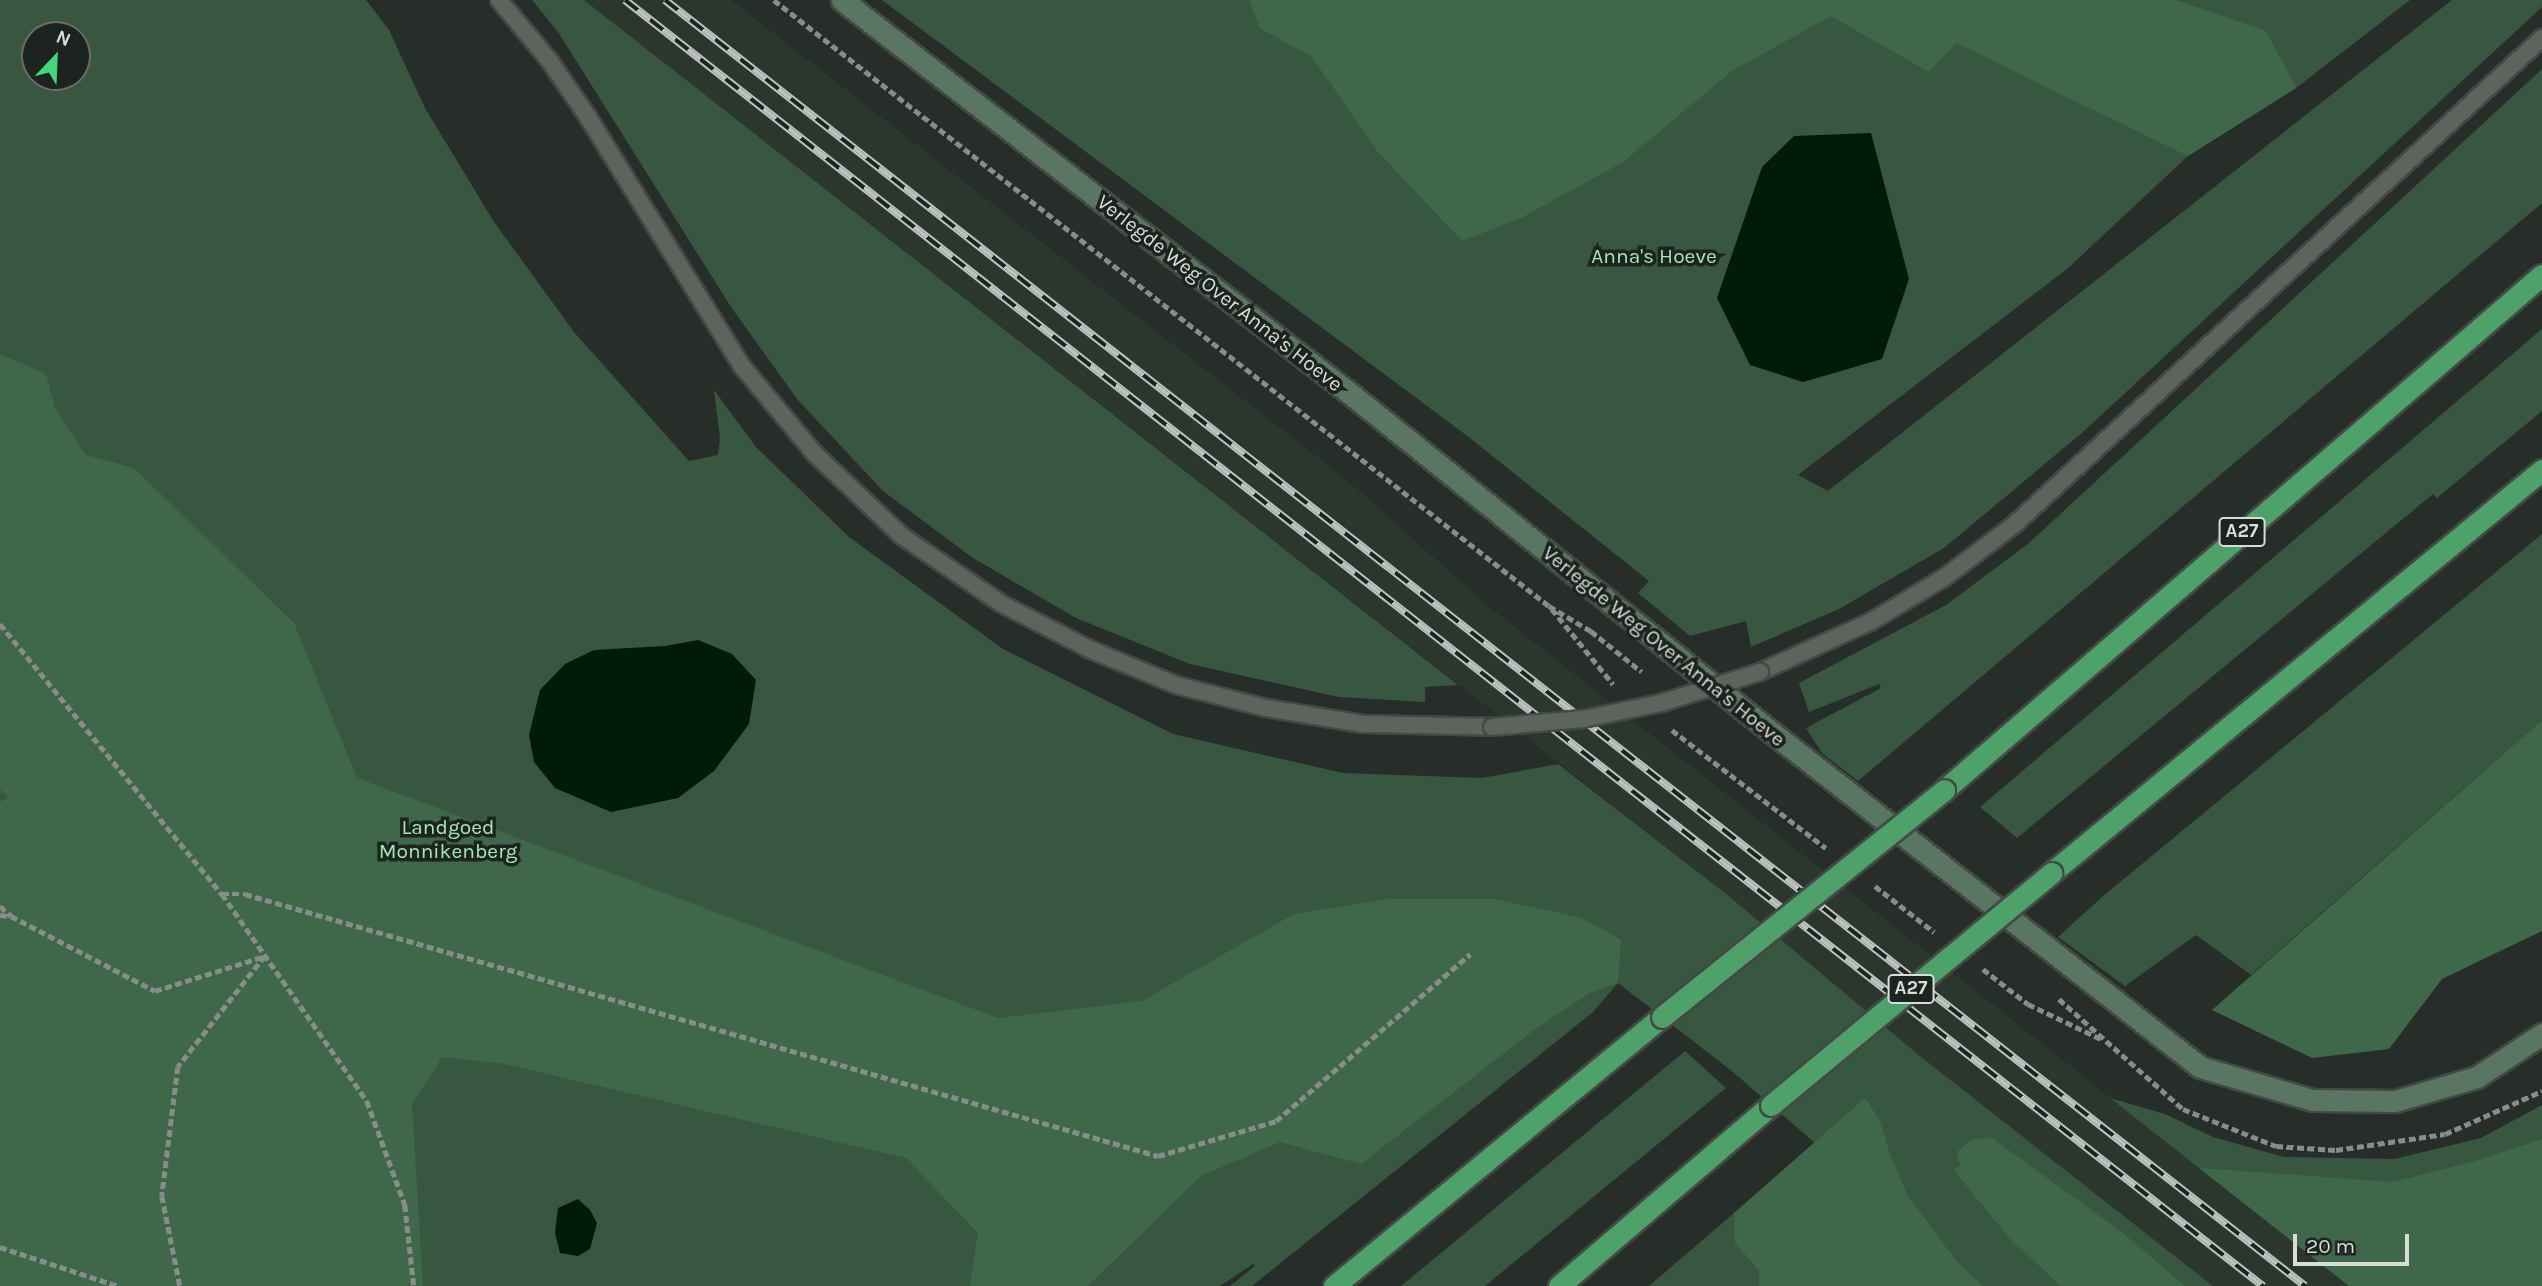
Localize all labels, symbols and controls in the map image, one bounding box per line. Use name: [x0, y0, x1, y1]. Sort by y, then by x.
north arrow: [21, 21, 91, 91]
text: N: [53, 26, 74, 51]
street label: Verlegde Weg Over Anna's Hoeve: [1092, 189, 1348, 397]
park label: Anna's Hoeve: [1591, 243, 1717, 269]
road number: A27: [2218, 516, 2266, 548]
street label: Verlegde Weg Over Anna's Hoeve: [1538, 540, 1790, 752]
park label: Landgoed Monnikenberg: [379, 814, 517, 864]
road number: A27: [1886, 973, 1936, 1004]
scale bar: [2297, 1220, 2412, 1264]
text: 20 m: [2306, 1234, 2355, 1258]

